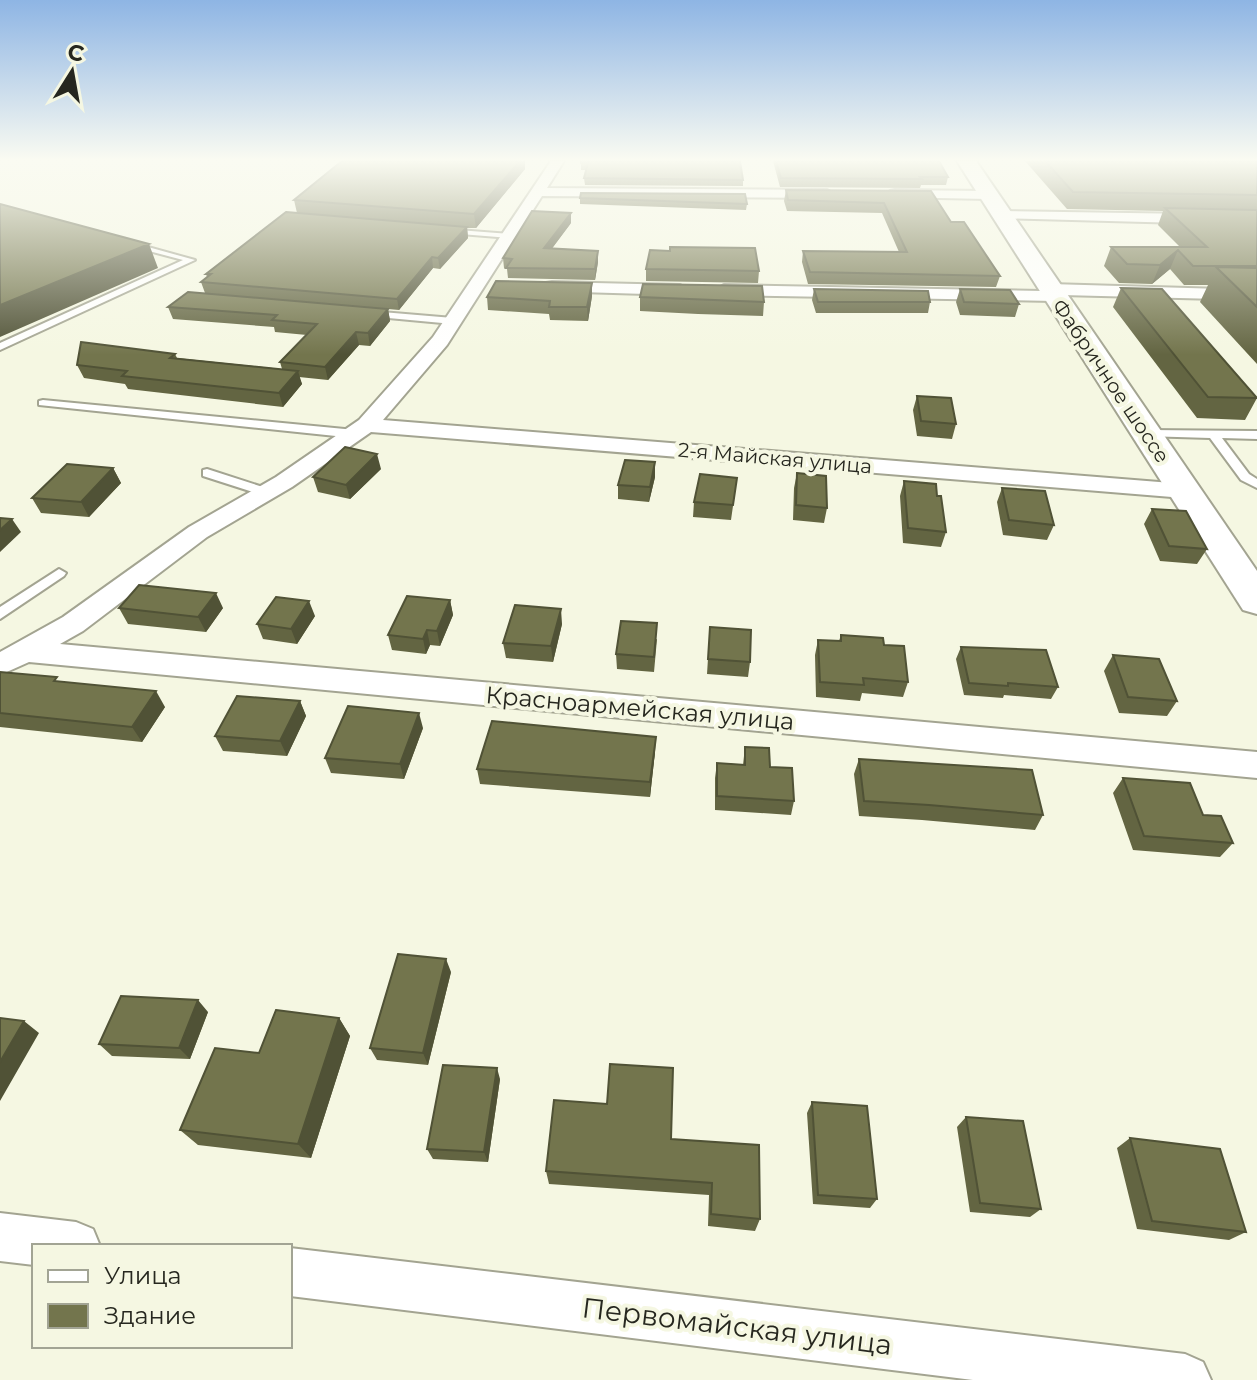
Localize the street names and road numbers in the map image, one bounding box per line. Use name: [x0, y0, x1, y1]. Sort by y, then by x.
street label: Фабричное шоссе: [1047, 295, 1175, 467]
street label: 2-я Майская улица: [677, 438, 873, 478]
street label: Красноармейская улица: [485, 680, 795, 736]
street label: Первомайская улица: [580, 1290, 894, 1362]

